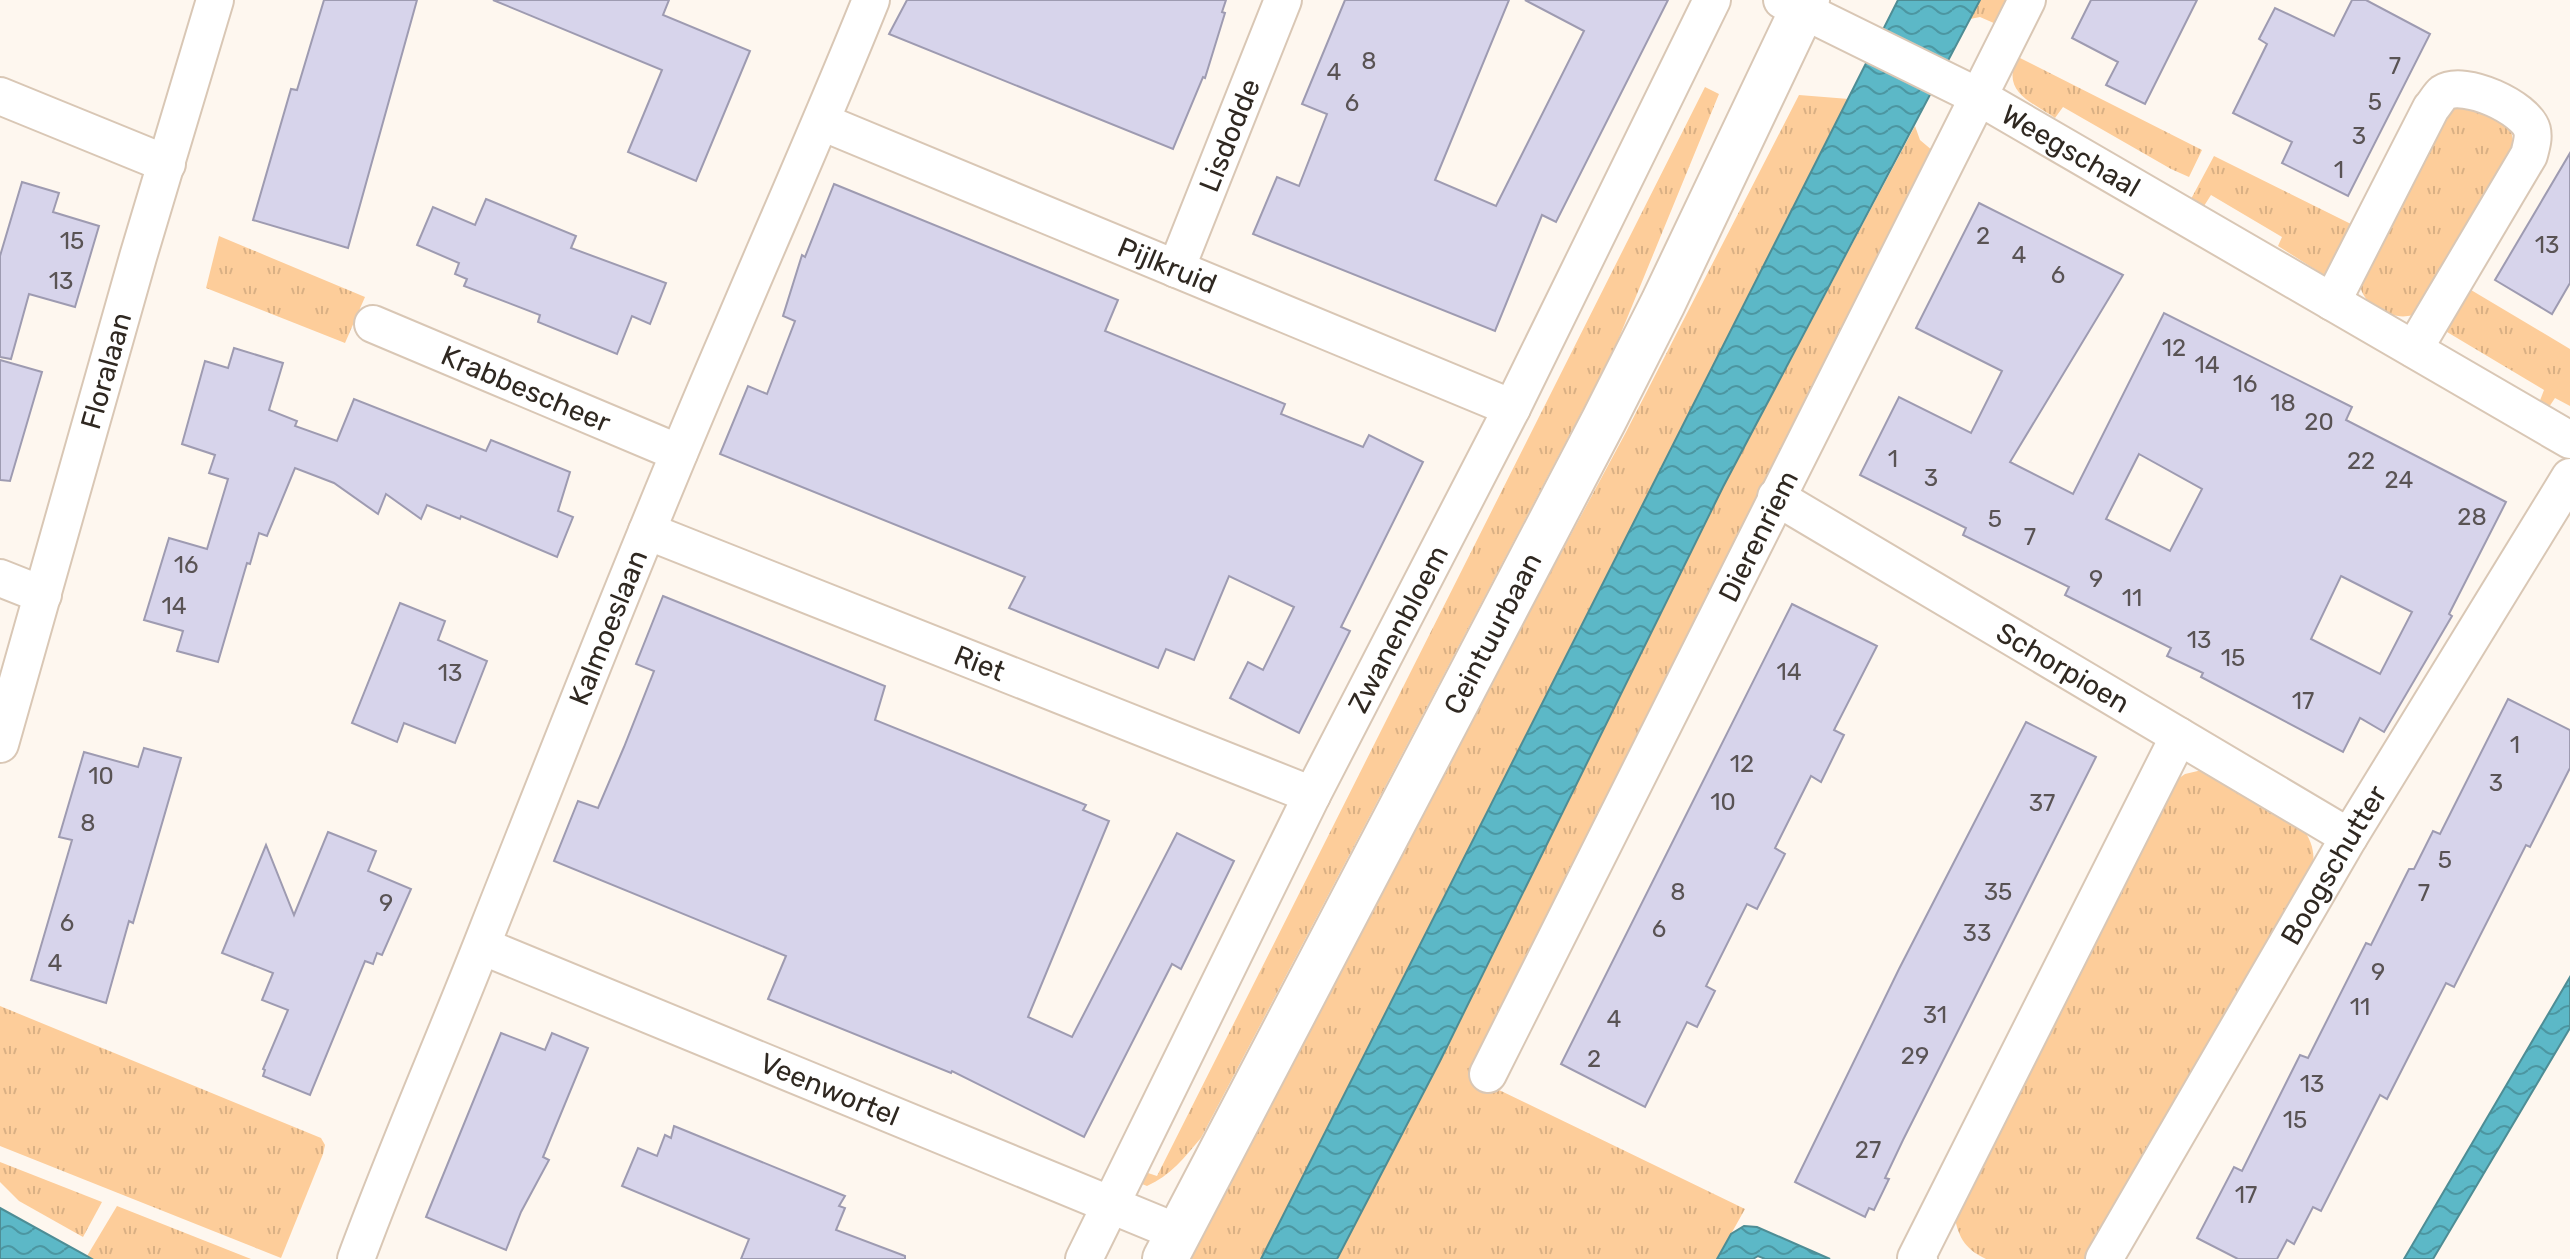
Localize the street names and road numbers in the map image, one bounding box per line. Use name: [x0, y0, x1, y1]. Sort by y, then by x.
street label: Lisdodde: [1192, 74, 1267, 197]
street label: Weegschaal: [1996, 98, 2146, 204]
street label: Pijlkruid: [1113, 230, 1222, 301]
street label: Floralaan: [74, 309, 138, 433]
street label: Krabbescheer: [436, 339, 616, 439]
street label: Dierenriem: [1712, 465, 1805, 607]
street label: Zwanenbloem: [1342, 540, 1455, 718]
street label: Kalmoeslaan: [562, 545, 655, 710]
street label: Ceintuurbaan: [1437, 547, 1549, 720]
street label: Schorpioen: [1991, 616, 2135, 720]
street label: Riet: [949, 639, 1010, 688]
street label: Boogschutter: [2274, 779, 2394, 951]
street label: Veenwortel: [755, 1046, 904, 1133]

